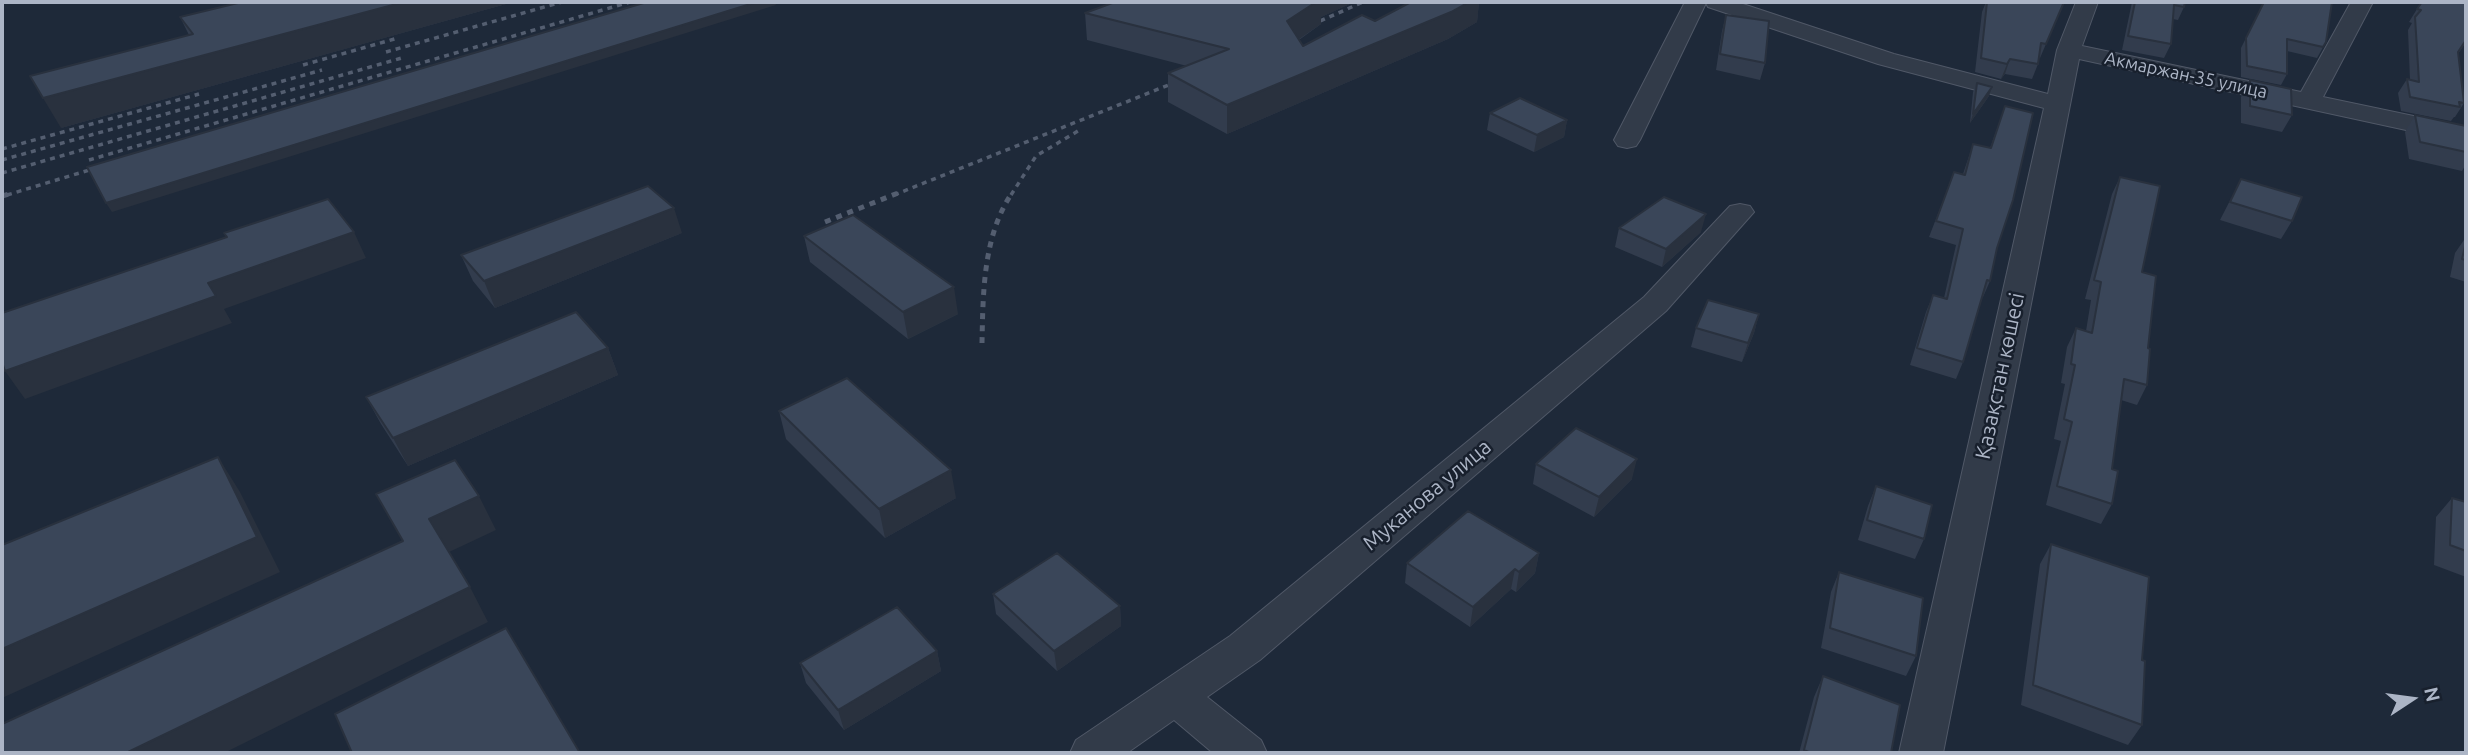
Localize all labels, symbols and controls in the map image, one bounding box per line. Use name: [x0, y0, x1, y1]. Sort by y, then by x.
street label: Акмаржан-35 улица: [2103, 47, 2269, 103]
street label: Қазақстан көшесі: [1970, 291, 2030, 461]
street label: Муканова улица: [1358, 434, 1496, 556]
north arrow: [2377, 664, 2447, 734]
text: N: [2420, 685, 2445, 704]

